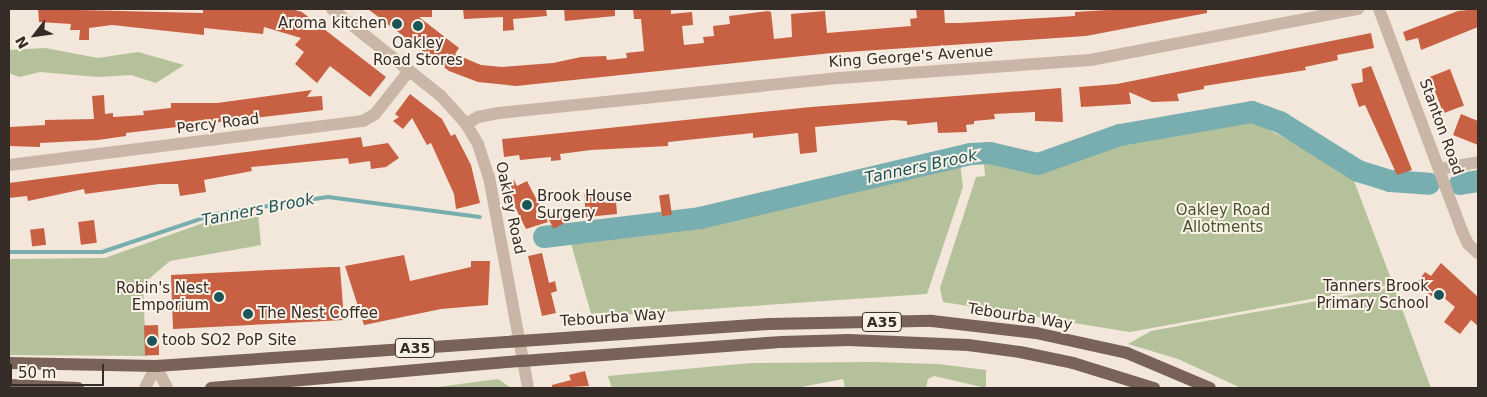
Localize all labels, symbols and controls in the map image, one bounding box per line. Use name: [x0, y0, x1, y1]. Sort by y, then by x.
north arrow: [10, 10, 60, 60]
place label: Aroma kitchen: [278, 15, 387, 33]
marker: Aroma kitchen: [391, 18, 403, 30]
marker: Oakley Road Stores: [412, 20, 424, 32]
text: N: [12, 33, 32, 52]
place label: Oakley Road Stores: [373, 34, 463, 69]
street label: King George's Avenue: [828, 42, 994, 72]
street label: Stanton Road: [1415, 76, 1467, 178]
street label: Percy Road: [176, 110, 260, 138]
water label: Tanners Brook: [863, 146, 979, 188]
street label: Oakley Road: [491, 160, 529, 256]
place label: Brook House Surgery: [537, 187, 632, 222]
water label: Tanners Brook: [200, 190, 316, 230]
marker: Brook House Surgery: [521, 199, 533, 211]
park label: Oakley Road Allotments: [1176, 201, 1270, 236]
place label: Tanners Brook Primary School: [1316, 277, 1429, 312]
place label: Robin's Nest Emporium: [116, 279, 209, 314]
marker: Tanners Brook Primary School: [1433, 289, 1445, 301]
marker: Robin's Nest Emporium: [213, 291, 225, 303]
street label: Tebourba Way: [966, 300, 1074, 334]
place label: The Nest Coffee: [258, 305, 378, 323]
street label: Tebourba Way: [560, 305, 666, 331]
marker: The Nest Coffee: [242, 308, 254, 320]
road number: A35: [861, 311, 903, 334]
place label: toob SO2 PoP Site: [162, 332, 296, 350]
marker: toob SO2 PoP Site: [146, 335, 158, 347]
road number: A35: [394, 336, 436, 359]
scale bar: [12, 354, 106, 386]
text: 50 m: [18, 364, 56, 382]

